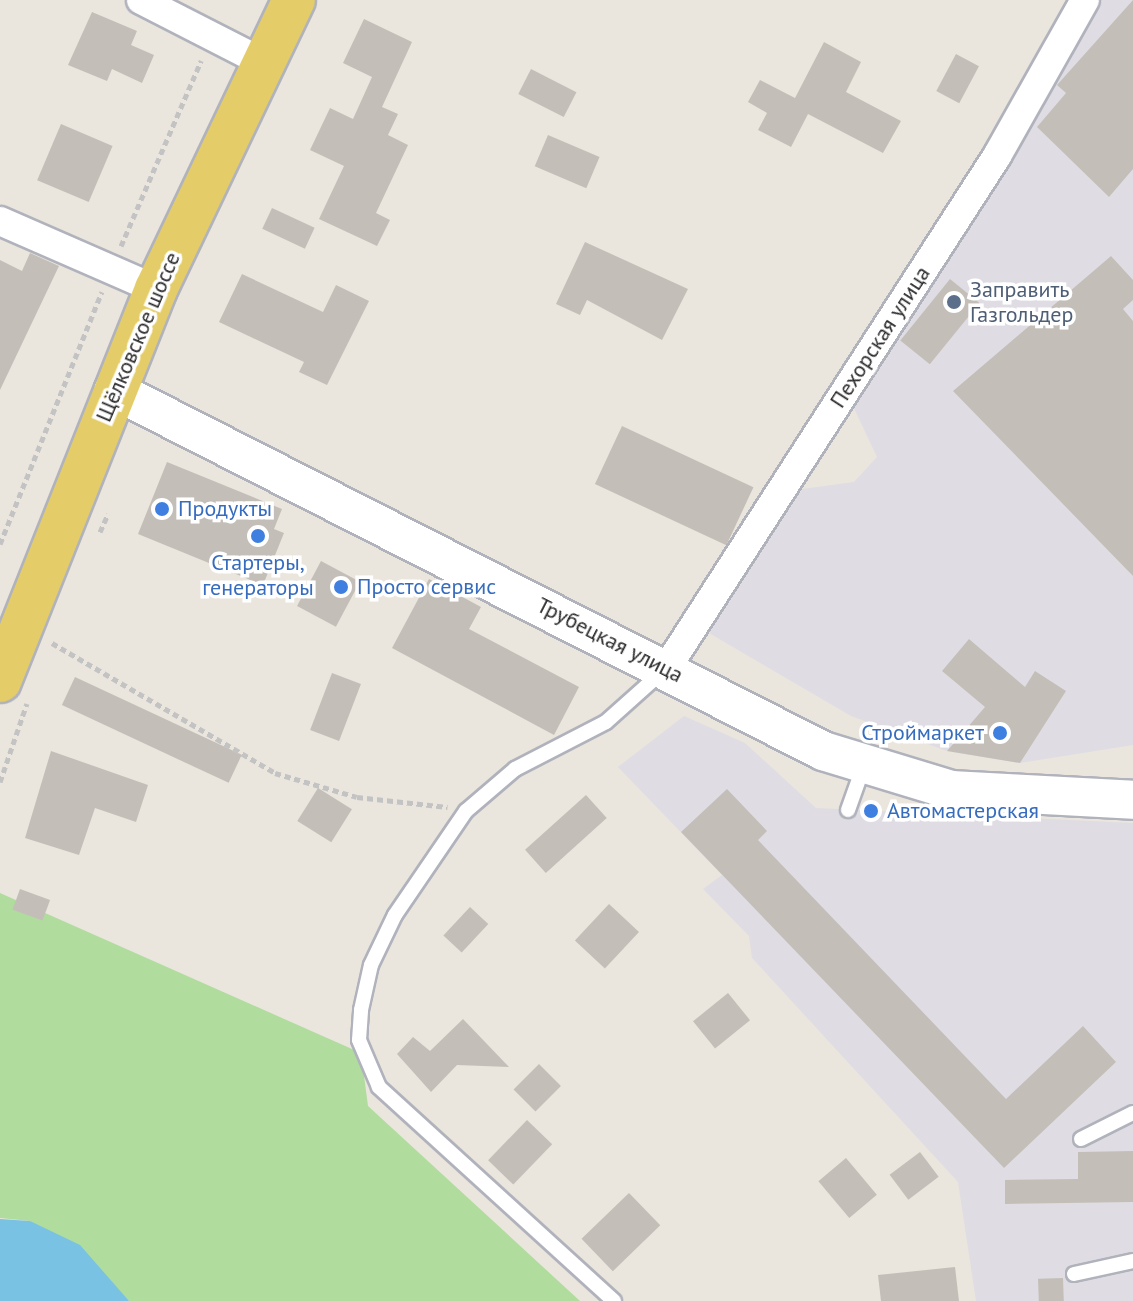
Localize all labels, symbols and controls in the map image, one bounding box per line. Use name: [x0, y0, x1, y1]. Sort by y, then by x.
street label: Щёлковское шоссе: [90, 248, 186, 426]
street label: Пехорская улица: [824, 261, 936, 413]
place label: Заправить Газгольдер: [970, 276, 1073, 328]
marker: Заправить Газгольдер: [945, 293, 963, 311]
place label: Продукты: [178, 496, 272, 522]
marker: Продукты: [153, 500, 171, 518]
marker: Стартеры, генераторы: [249, 527, 267, 545]
place label: Стартеры, генераторы: [202, 549, 314, 600]
place label: Просто сервис: [357, 574, 496, 600]
marker: Просто сервис: [332, 578, 350, 596]
street label: Трубецкая улица: [533, 592, 687, 688]
place label: Строймаркет: [861, 720, 984, 746]
marker: Строймаркет: [991, 724, 1009, 742]
place label: Автомастерская: [887, 798, 1039, 824]
marker: Автомастерская: [862, 802, 880, 820]

